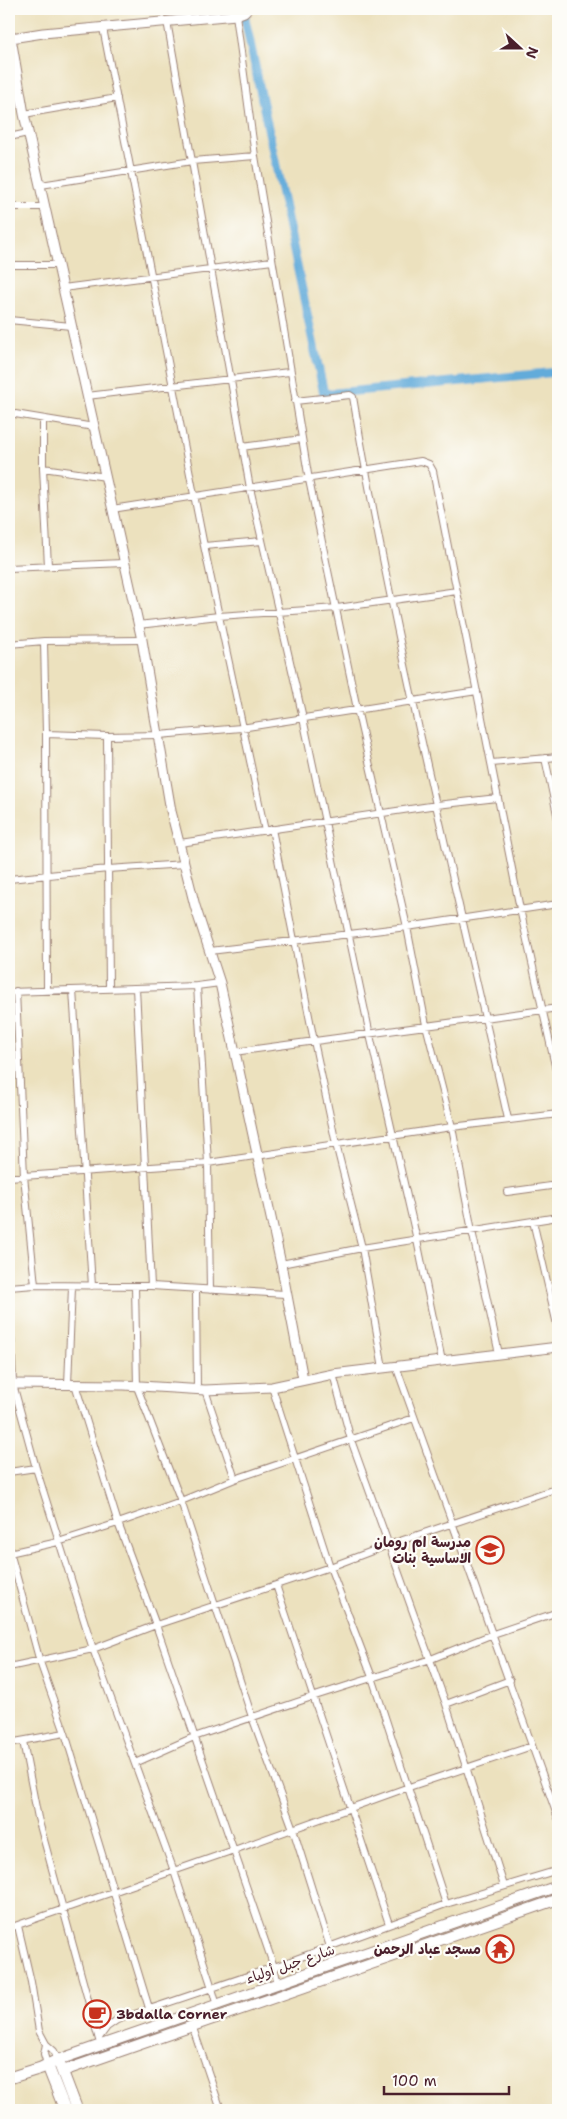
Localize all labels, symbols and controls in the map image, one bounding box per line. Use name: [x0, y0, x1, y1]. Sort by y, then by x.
north arrow: [494, 22, 544, 72]
text: N: [522, 44, 543, 61]
place label: مدرسة ام رومان الاساسية بنات: [374, 1533, 471, 1567]
school or university icon: مدرسة ام رومان الاساسية بنات: [475, 1535, 505, 1565]
temple icon: مسجد عباد الرحمن: [485, 1934, 515, 1964]
street label: شارع جبل أولياء: [243, 1940, 337, 1989]
place label: مسجد عباد الرحمن: [374, 1940, 481, 1958]
cafe icon: 3bdalla Corner: [82, 1999, 112, 2029]
place label: 3bdalla Corner: [116, 2005, 228, 2023]
scale bar: [384, 2064, 510, 2096]
text: 100 m: [392, 2071, 437, 2091]

